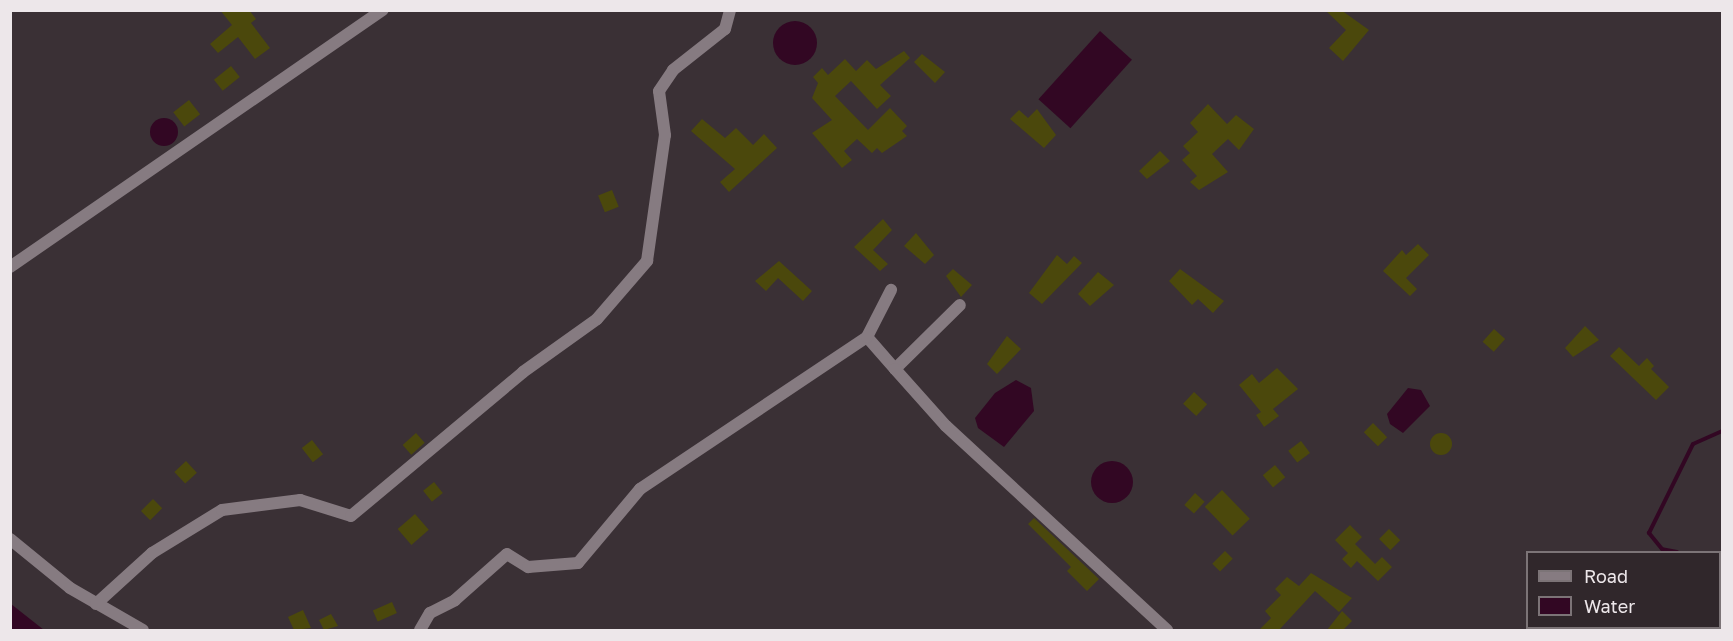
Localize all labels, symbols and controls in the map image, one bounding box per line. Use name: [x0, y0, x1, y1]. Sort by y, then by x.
legend: [1526, 551, 1721, 629]
text: Road: [1584, 565, 1628, 587]
text: Water: [1584, 595, 1635, 617]

